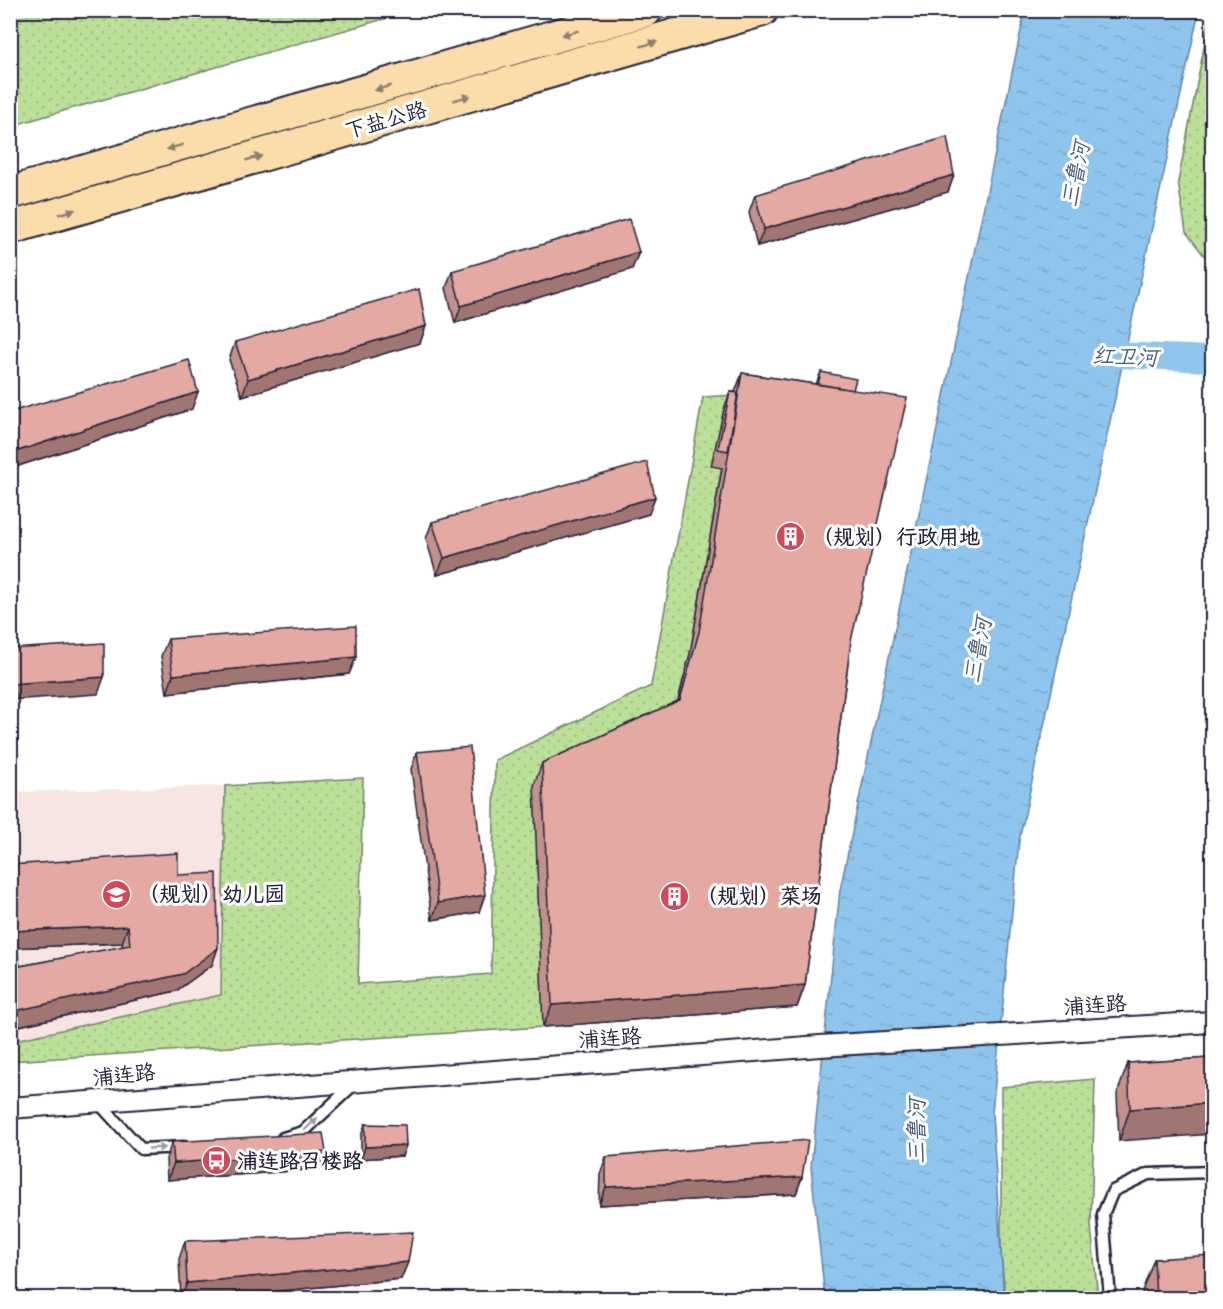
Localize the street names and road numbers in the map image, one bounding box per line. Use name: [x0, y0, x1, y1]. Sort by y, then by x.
street label: 下盐公路: [342, 96, 430, 143]
street label: 浦连路: [1063, 990, 1127, 1019]
street label: 浦连路: [578, 1023, 642, 1052]
street label: 浦连路: [91, 1059, 157, 1090]

